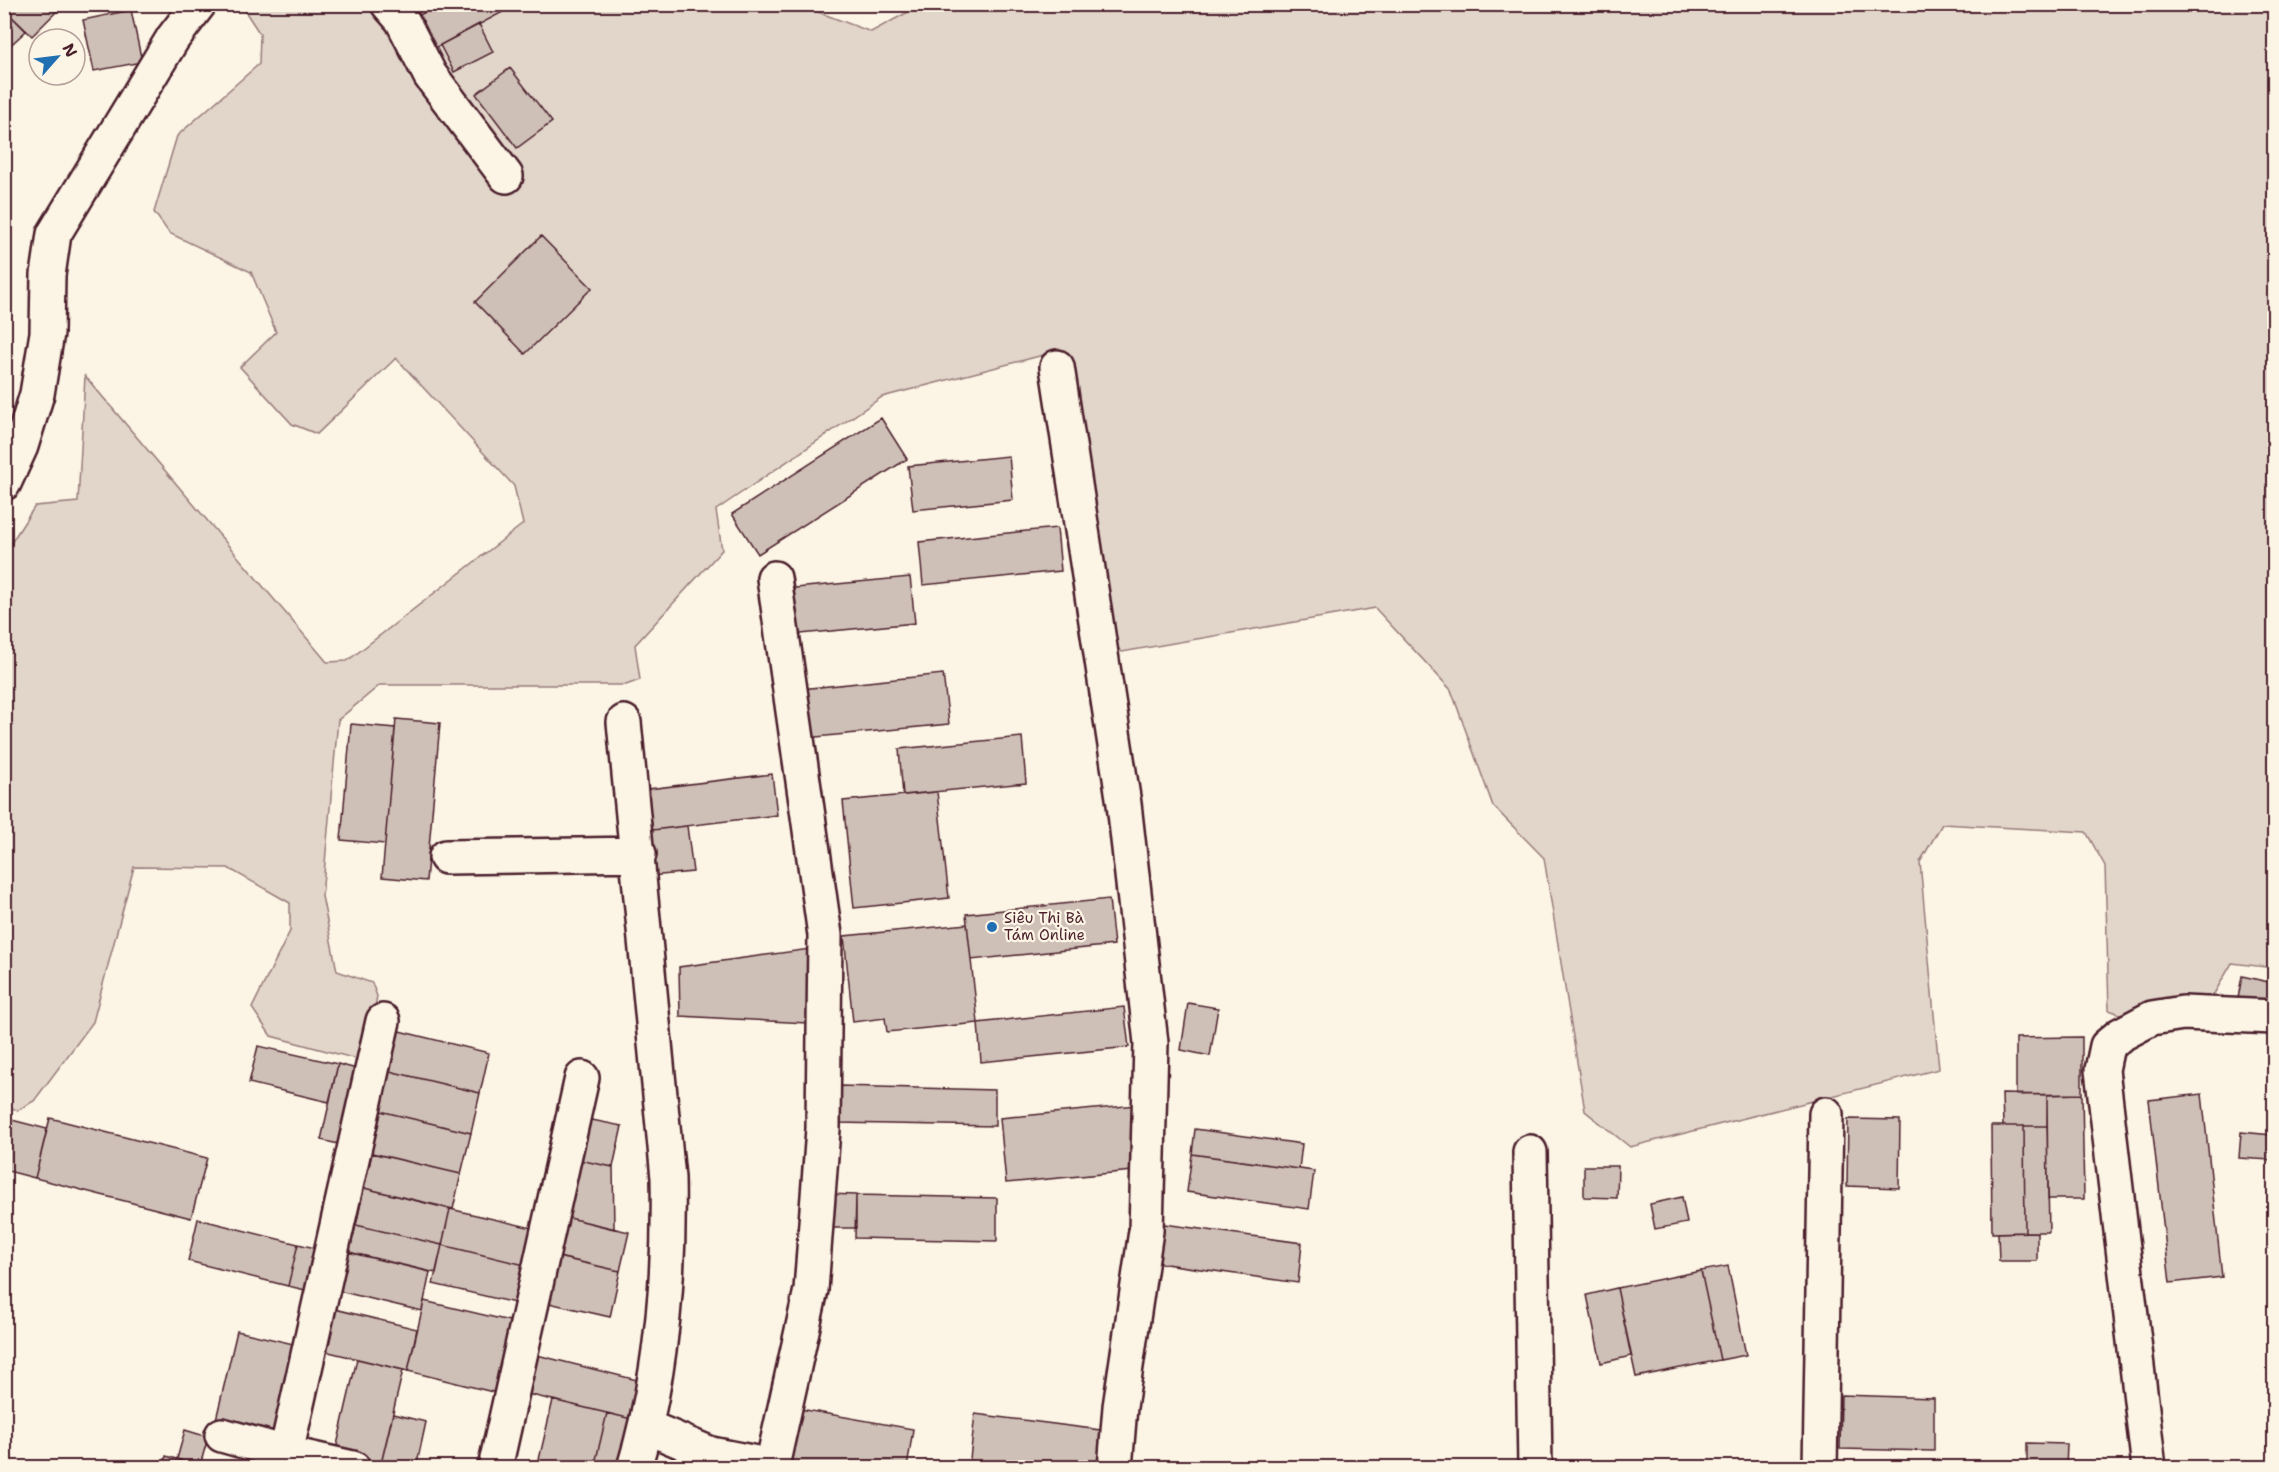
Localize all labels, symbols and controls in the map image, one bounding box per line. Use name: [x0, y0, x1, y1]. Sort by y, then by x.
north arrow: [27, 27, 87, 87]
text: N: [58, 40, 82, 61]
place label: Siêu Thị Bà Tám Online: [1004, 908, 1085, 945]
marker: Siêu Thị Bà Tám Online: [985, 920, 999, 934]

